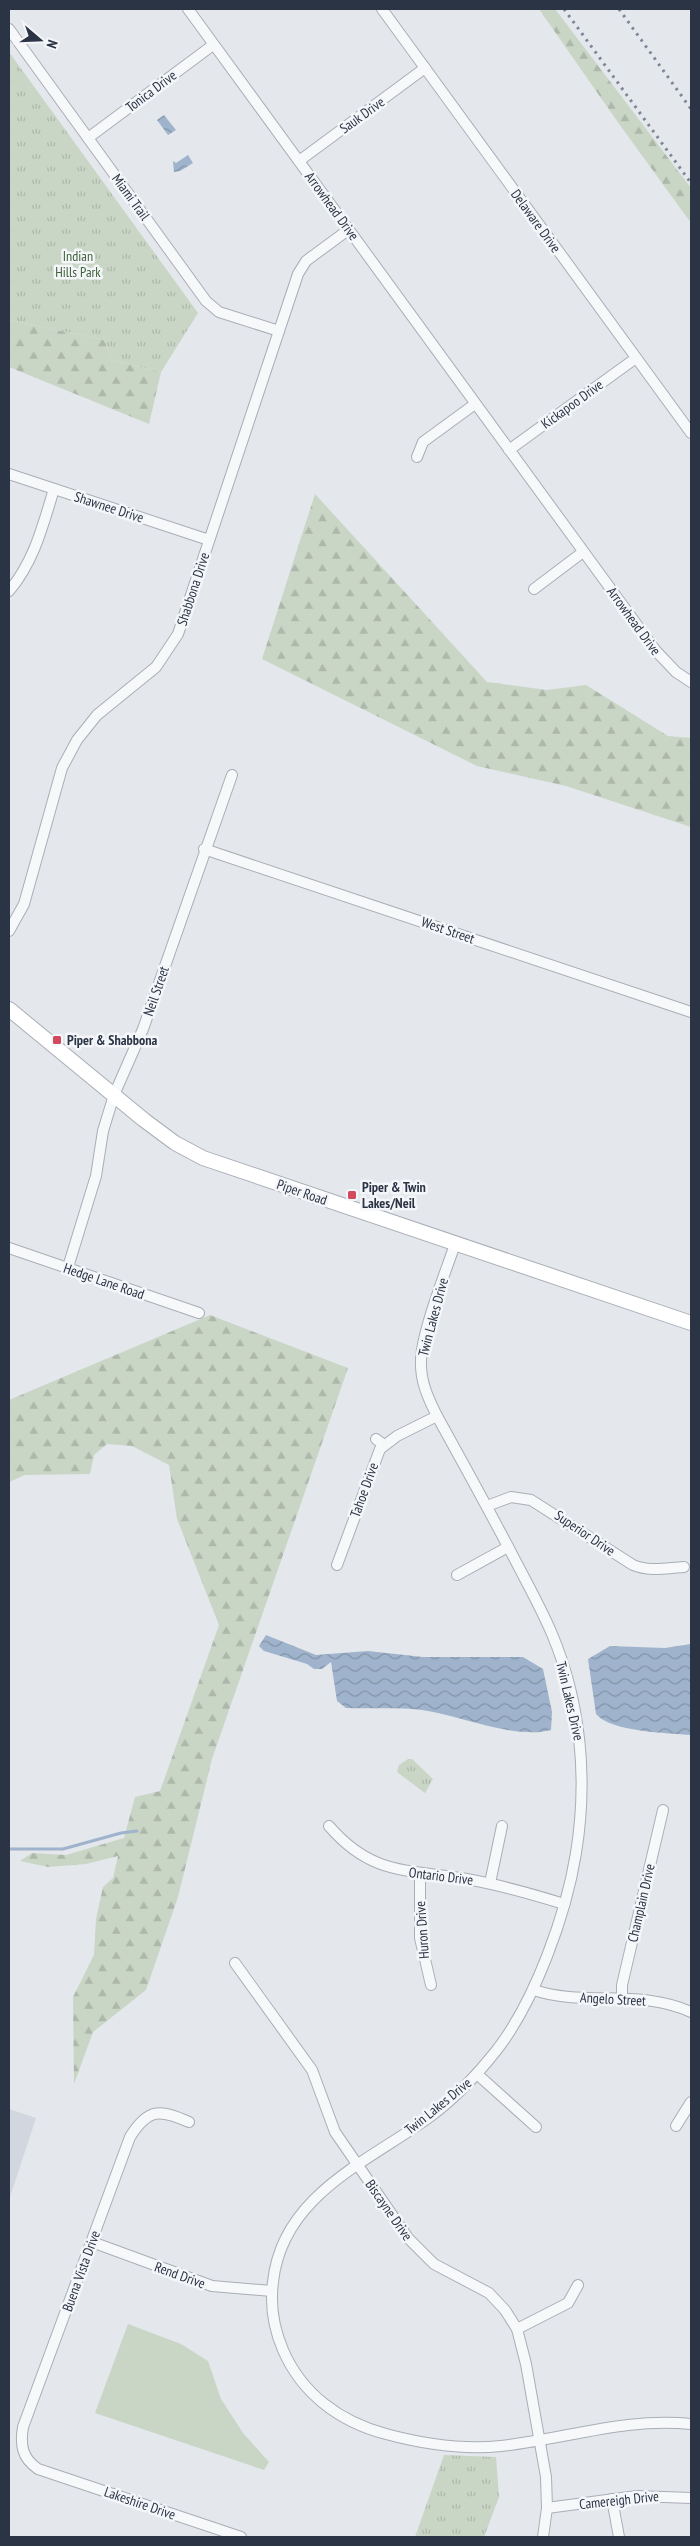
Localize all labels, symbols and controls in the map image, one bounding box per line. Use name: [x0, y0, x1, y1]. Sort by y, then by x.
north arrow: [15, 15, 65, 65]
text: N: [43, 38, 62, 51]
street label: Tonica Drive: [122, 66, 180, 116]
street label: Sauk Drive: [336, 93, 388, 137]
street label: Arrowhead Drive: [301, 168, 363, 244]
street label: Miami Trail: [108, 170, 154, 224]
street label: Delaware Drive: [507, 186, 565, 256]
park label: Indian Hills Park: [55, 247, 101, 281]
street label: Kickapoo Drive: [537, 375, 607, 433]
street label: Shawnee Drive: [72, 487, 146, 527]
street label: Shabbona Drive: [173, 550, 213, 628]
street label: Arrowhead Drive: [603, 583, 665, 659]
street label: West Street: [419, 913, 477, 948]
street label: Neil Street: [139, 964, 173, 1018]
place label: Piper & Shabbona: [67, 1031, 157, 1049]
marker: Piper & Shabbona: [51, 1034, 63, 1046]
street label: Piper Road: [275, 1175, 329, 1209]
place label: Piper & Twin Lakes/Neil: [362, 1178, 426, 1212]
marker: Piper & Twin Lakes/Neil: [346, 1189, 358, 1201]
street label: Hedge Lane Road: [61, 1259, 147, 1303]
street label: Twin Lakes Drive: [414, 1276, 452, 1358]
street label: Tahoe Drive: [346, 1460, 382, 1520]
street label: Superior Drive: [551, 1506, 619, 1560]
street label: Twin Lakes Drive: [552, 1660, 588, 1743]
street label: Champlain Drive: [623, 1862, 659, 1944]
street label: Ontario Drive: [408, 1863, 474, 1889]
street label: Huron Drive: [411, 1900, 433, 1960]
street label: Angelo Street: [580, 1988, 647, 2010]
street label: Twin Lakes Drive: [401, 2073, 475, 2138]
street label: Biscayne Drive: [361, 2176, 417, 2244]
street label: Buena Vista Drive: [58, 2228, 104, 2314]
street label: Rend Drive: [152, 2258, 208, 2293]
street label: Lakeshire Drive: [102, 2482, 178, 2524]
street label: Camereigh Drive: [578, 2487, 660, 2513]

